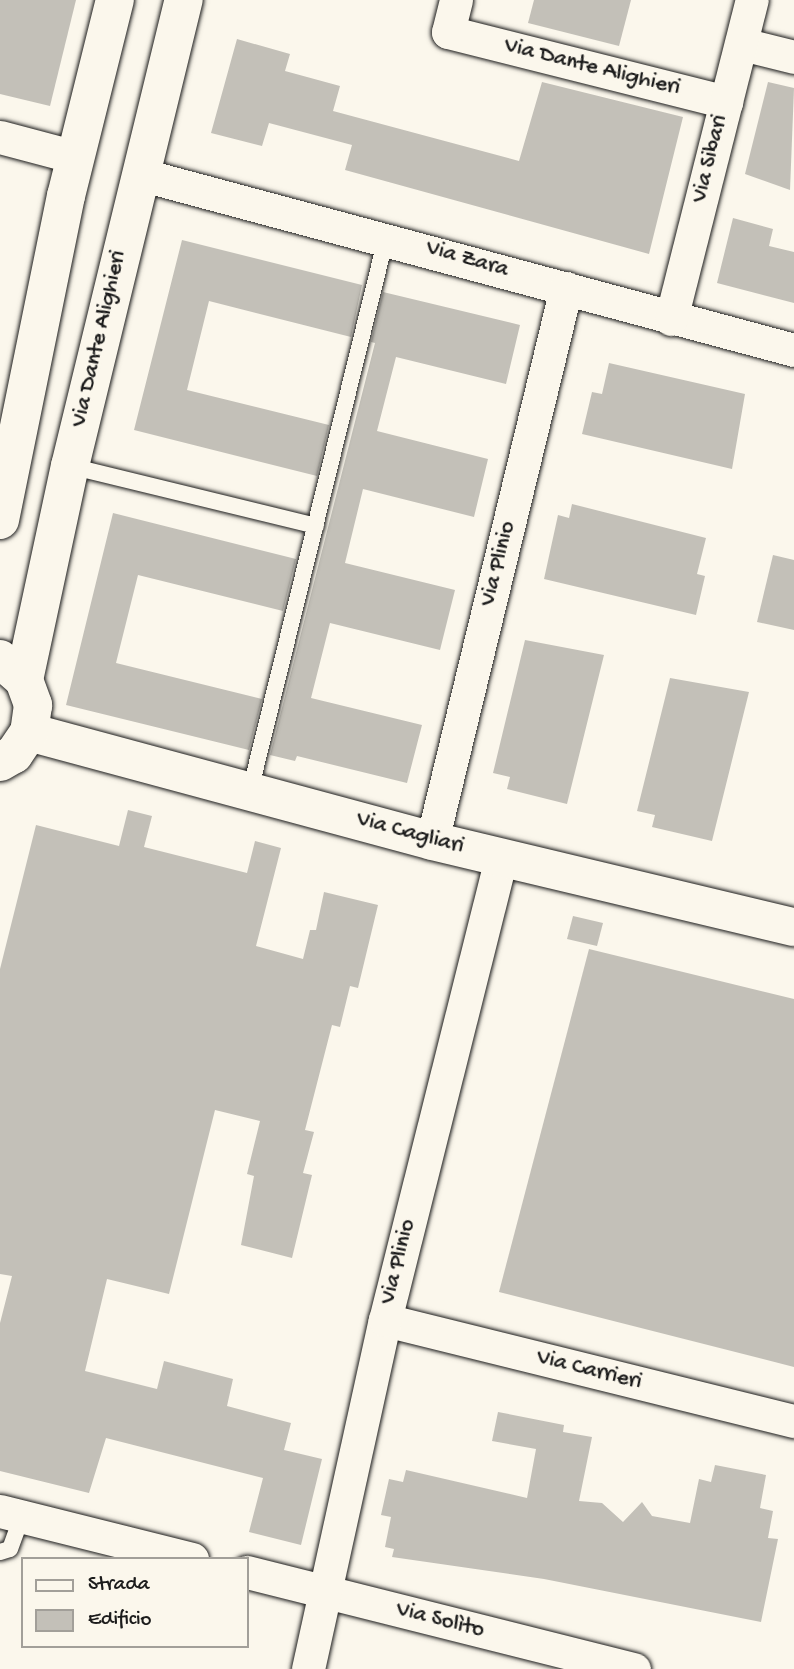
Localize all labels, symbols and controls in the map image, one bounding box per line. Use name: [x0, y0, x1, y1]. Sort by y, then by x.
street label: Via Dante Alighieri: [501, 33, 683, 103]
street label: Via Sibari: [687, 112, 735, 206]
street label: Via Zara: [423, 235, 511, 285]
street label: Via Dante Alighieri: [66, 248, 134, 430]
street label: Via Plinio: [475, 519, 523, 609]
street label: Via Cagliari: [353, 806, 467, 862]
street label: Via Plinio: [375, 1217, 423, 1307]
street label: Via Carrieri: [534, 1345, 644, 1397]
legend: [21, 1557, 248, 1648]
text: Strada: [88, 1573, 149, 1598]
street label: Via Solìto: [393, 1597, 487, 1645]
text: Edificio: [88, 1608, 152, 1633]

